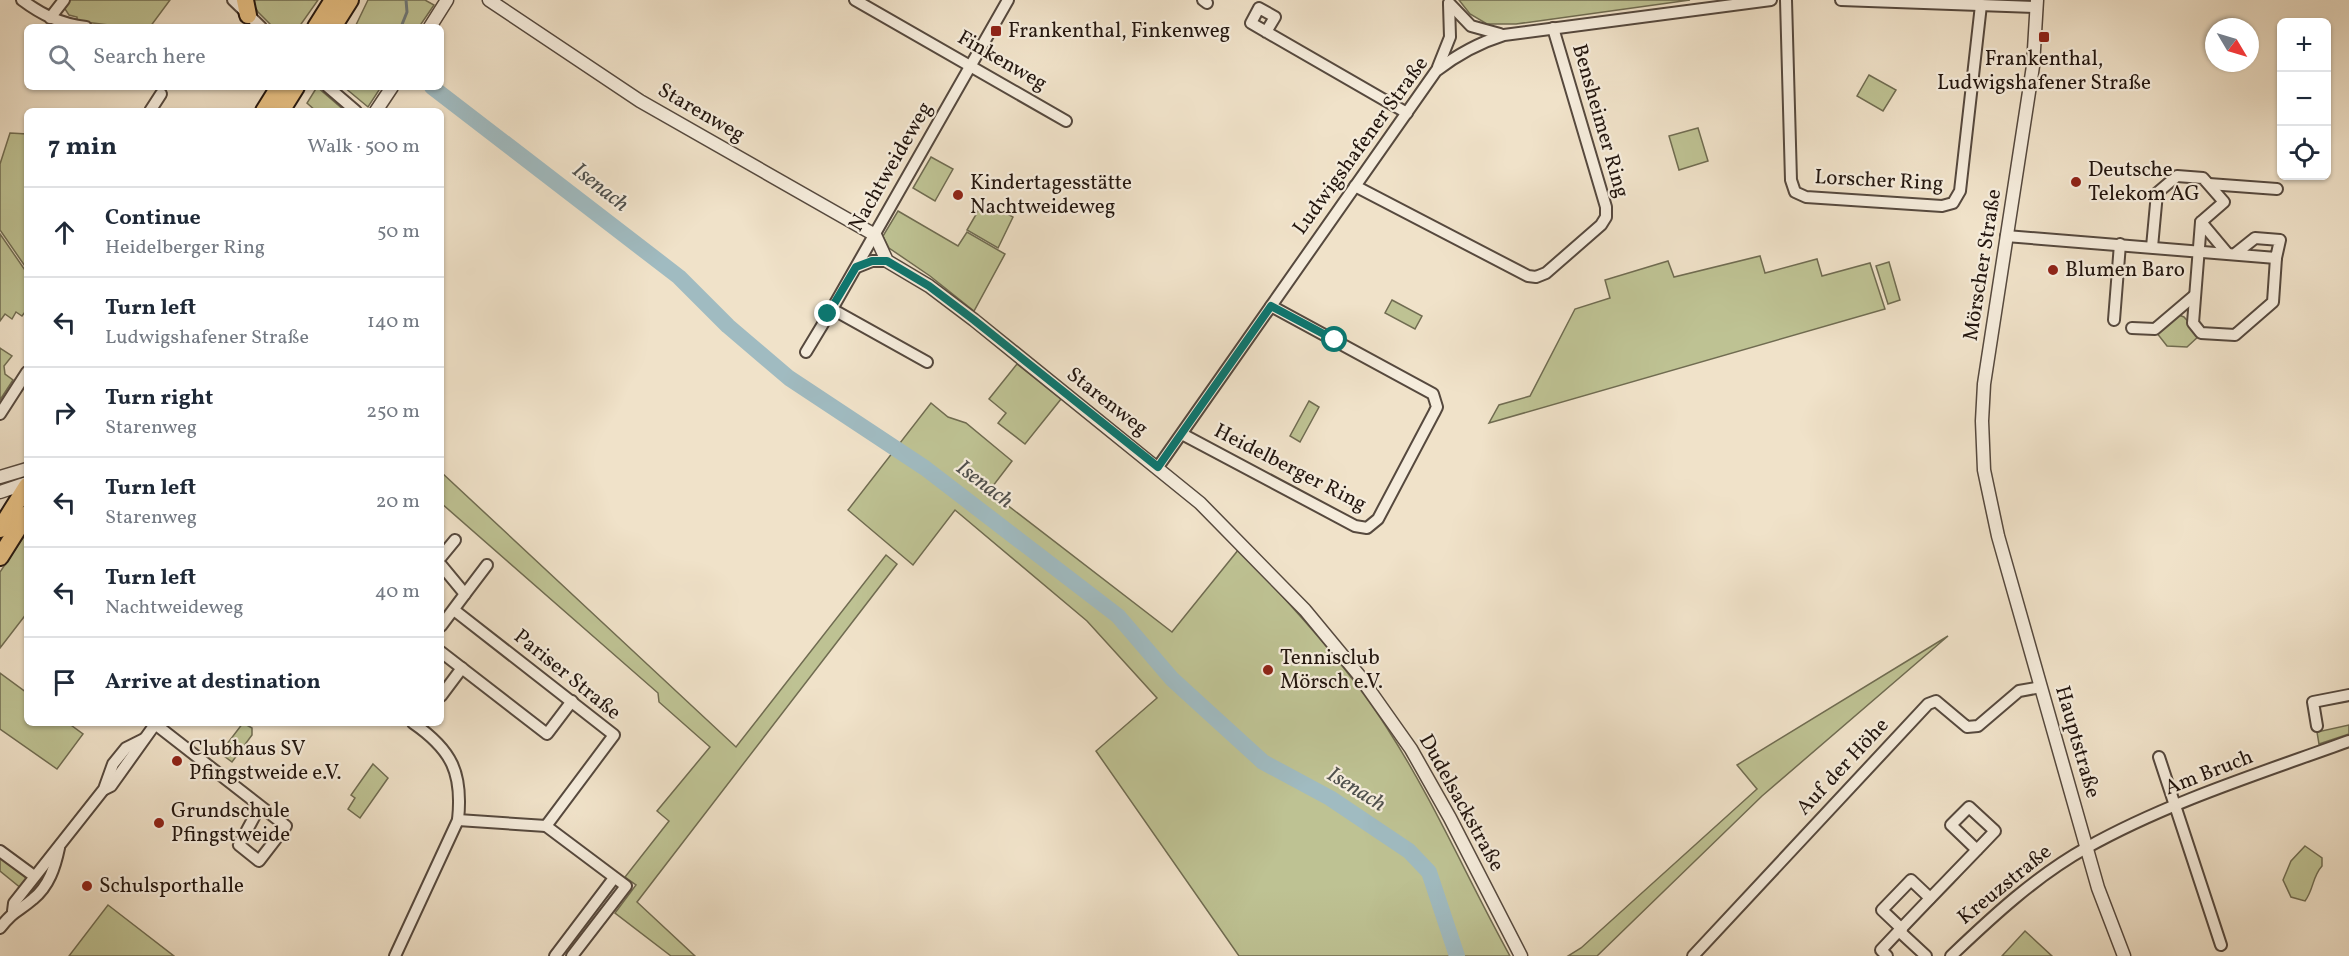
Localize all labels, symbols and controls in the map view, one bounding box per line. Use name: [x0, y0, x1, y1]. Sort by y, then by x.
place label: Frankenthal, Finkenweg: [1008, 17, 1230, 46]
north arrow: [2205, 18, 2259, 72]
map controls: [2277, 18, 2331, 180]
button: +: [2277, 18, 2331, 72]
search box: [24, 24, 444, 90]
street label: Finkenweg: [952, 24, 1052, 98]
marker: Frankenthal, Finkenweg: [989, 24, 1003, 38]
marker: Frankenthal, Ludwigshafener Straße: [2037, 30, 2051, 44]
icon: search: [45, 41, 78, 74]
street label: Bensheimer Ring: [1564, 41, 1636, 201]
text: Search here: [93, 42, 206, 73]
place label: Frankenthal, Ludwigshafener Straße: [1937, 45, 2151, 98]
street label: Ludwigshafener Straße: [1286, 51, 1436, 241]
button: −: [2277, 72, 2331, 126]
street label: Starenweg: [652, 76, 750, 150]
street label: Nachtweideweg: [842, 97, 940, 237]
button: locate: [2277, 126, 2331, 180]
text: 7 min: [48, 129, 117, 165]
text: Walk · 500 m: [307, 133, 420, 161]
water label: Isenach: [565, 156, 635, 220]
place label: Deutsche Telekom AG: [2088, 156, 2200, 209]
street label: Lorscher Ring: [1814, 163, 1944, 199]
place label: Kindertagesstätte Nachtweideweg: [970, 169, 1132, 222]
marker: Deutsche Telekom AG: [2069, 175, 2083, 189]
street label: Mörscher Straße: [1957, 187, 2009, 343]
marker: Kindertagesstätte Nachtweideweg: [951, 188, 965, 202]
text: Continue: [105, 203, 201, 234]
icon: ahead: [48, 216, 81, 249]
text: 50 m: [377, 218, 420, 246]
text: Heidelberger Ring: [105, 234, 265, 262]
place label: Blumen Baro: [2065, 256, 2185, 285]
marker: Blumen Baro: [2046, 263, 2060, 277]
text: Turn left: [105, 293, 196, 324]
route end: [814, 300, 840, 326]
icon: left: [48, 306, 81, 339]
text: 140 m: [367, 308, 420, 336]
text: Ludwigshafener Straße: [105, 324, 309, 352]
route start: [1321, 326, 1347, 352]
street label: Starenweg: [1060, 361, 1154, 443]
text: Turn right: [105, 383, 213, 414]
icon: right: [48, 396, 81, 429]
text: 250 m: [366, 398, 420, 426]
text: Starenweg: [105, 414, 197, 442]
street label: Heidelberger Ring: [1209, 417, 1371, 519]
water label: Isenach: [949, 453, 1019, 517]
text: Turn left: [105, 473, 196, 504]
icon: left: [48, 486, 81, 519]
text: 20 m: [376, 488, 420, 516]
text: Starenweg: [105, 504, 197, 532]
text: Turn left: [105, 563, 196, 594]
icon: left: [48, 576, 81, 609]
text: 40 m: [375, 578, 420, 606]
text: Nachtweideweg: [105, 594, 244, 622]
street label: Pariser Straße: [507, 623, 627, 727]
place label: Tennisclub Mörsch e.V.: [1280, 644, 1383, 697]
marker: Tennisclub Mörsch e.V.: [1261, 663, 1275, 677]
icon: arrive: [48, 666, 81, 699]
text: Arrive at destination: [105, 667, 321, 698]
street label: Hauptstraße: [2047, 682, 2107, 802]
street label: Auf der Höhe: [1790, 712, 1896, 822]
street label: Dudelsackstraße: [1411, 729, 1511, 877]
place label: Clubhaus SV Pfingstweide e.V.: [189, 735, 342, 788]
street label: Am Bruch: [2161, 743, 2257, 803]
marker: Clubhaus SV Pfingstweide e.V.: [170, 754, 184, 768]
water label: Isenach: [1321, 760, 1392, 820]
place label: Grundschule Pfingstweide: [171, 797, 290, 850]
marker: Grundschule Pfingstweide: [152, 816, 166, 830]
street label: Kreuzstraße: [1952, 838, 2058, 932]
place label: Schulsporthalle: [99, 872, 244, 901]
marker: Schulsporthalle: [80, 879, 94, 893]

